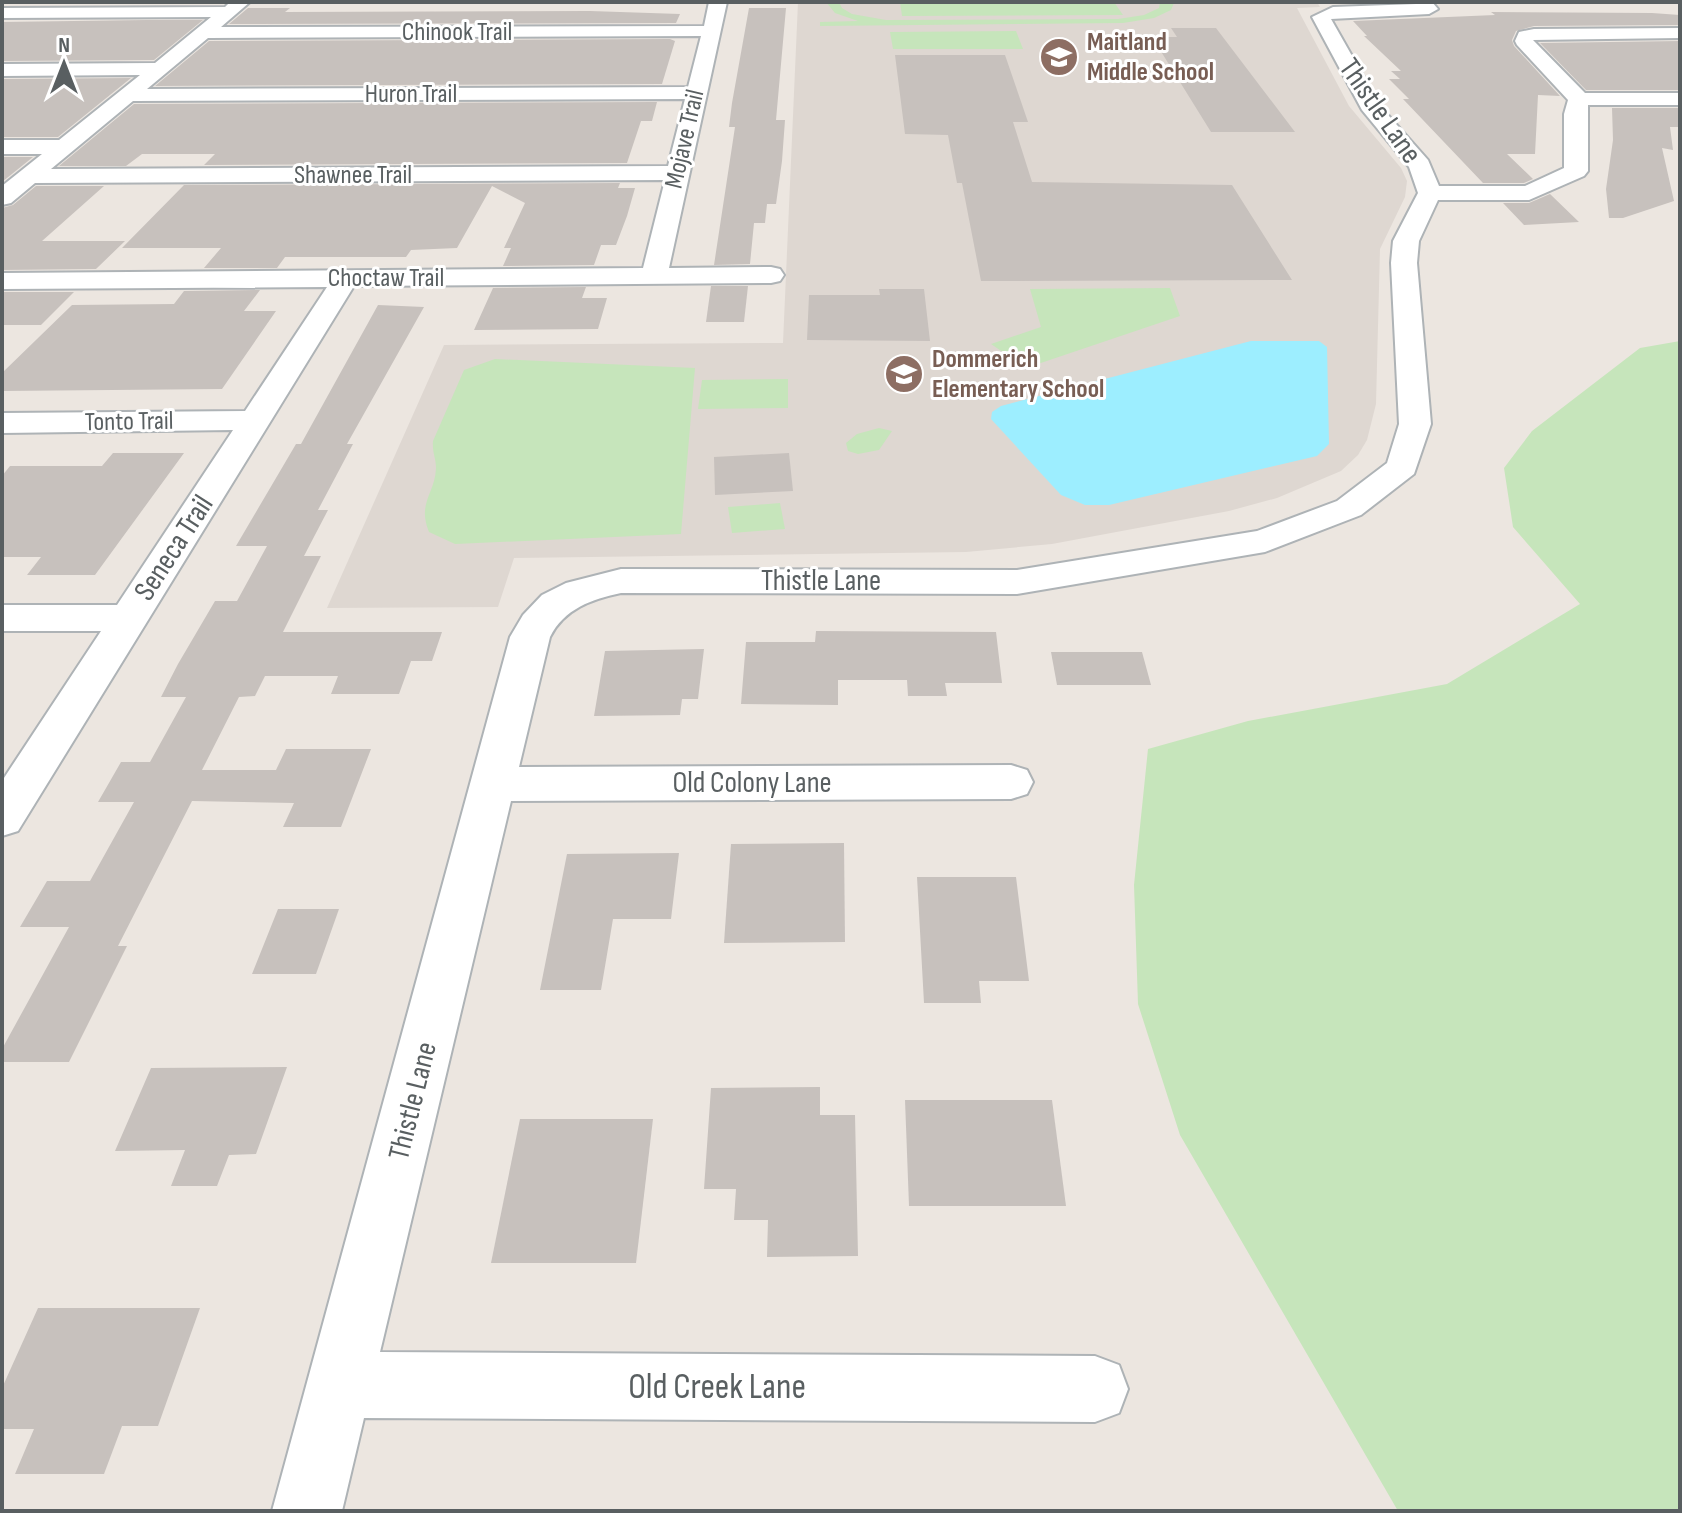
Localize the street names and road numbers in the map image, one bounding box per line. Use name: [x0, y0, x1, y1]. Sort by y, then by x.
street label: Chinook Trail: [402, 17, 512, 48]
street label: Thistle Lane: [1331, 51, 1429, 171]
street label: Huron Trail: [365, 79, 457, 110]
street label: Mojave Trail: [659, 87, 711, 191]
street label: Shawnee Trail: [294, 160, 412, 191]
street label: Choctaw Trail: [328, 263, 444, 294]
street label: Tonto Trail: [84, 406, 174, 438]
street label: Seneca Trail: [127, 488, 221, 608]
street label: Thistle Lane: [761, 563, 881, 599]
street label: Old Colony Lane: [672, 765, 832, 801]
street label: Thistle Lane: [381, 1038, 445, 1164]
street label: Old Creek Lane: [628, 1366, 806, 1409]

